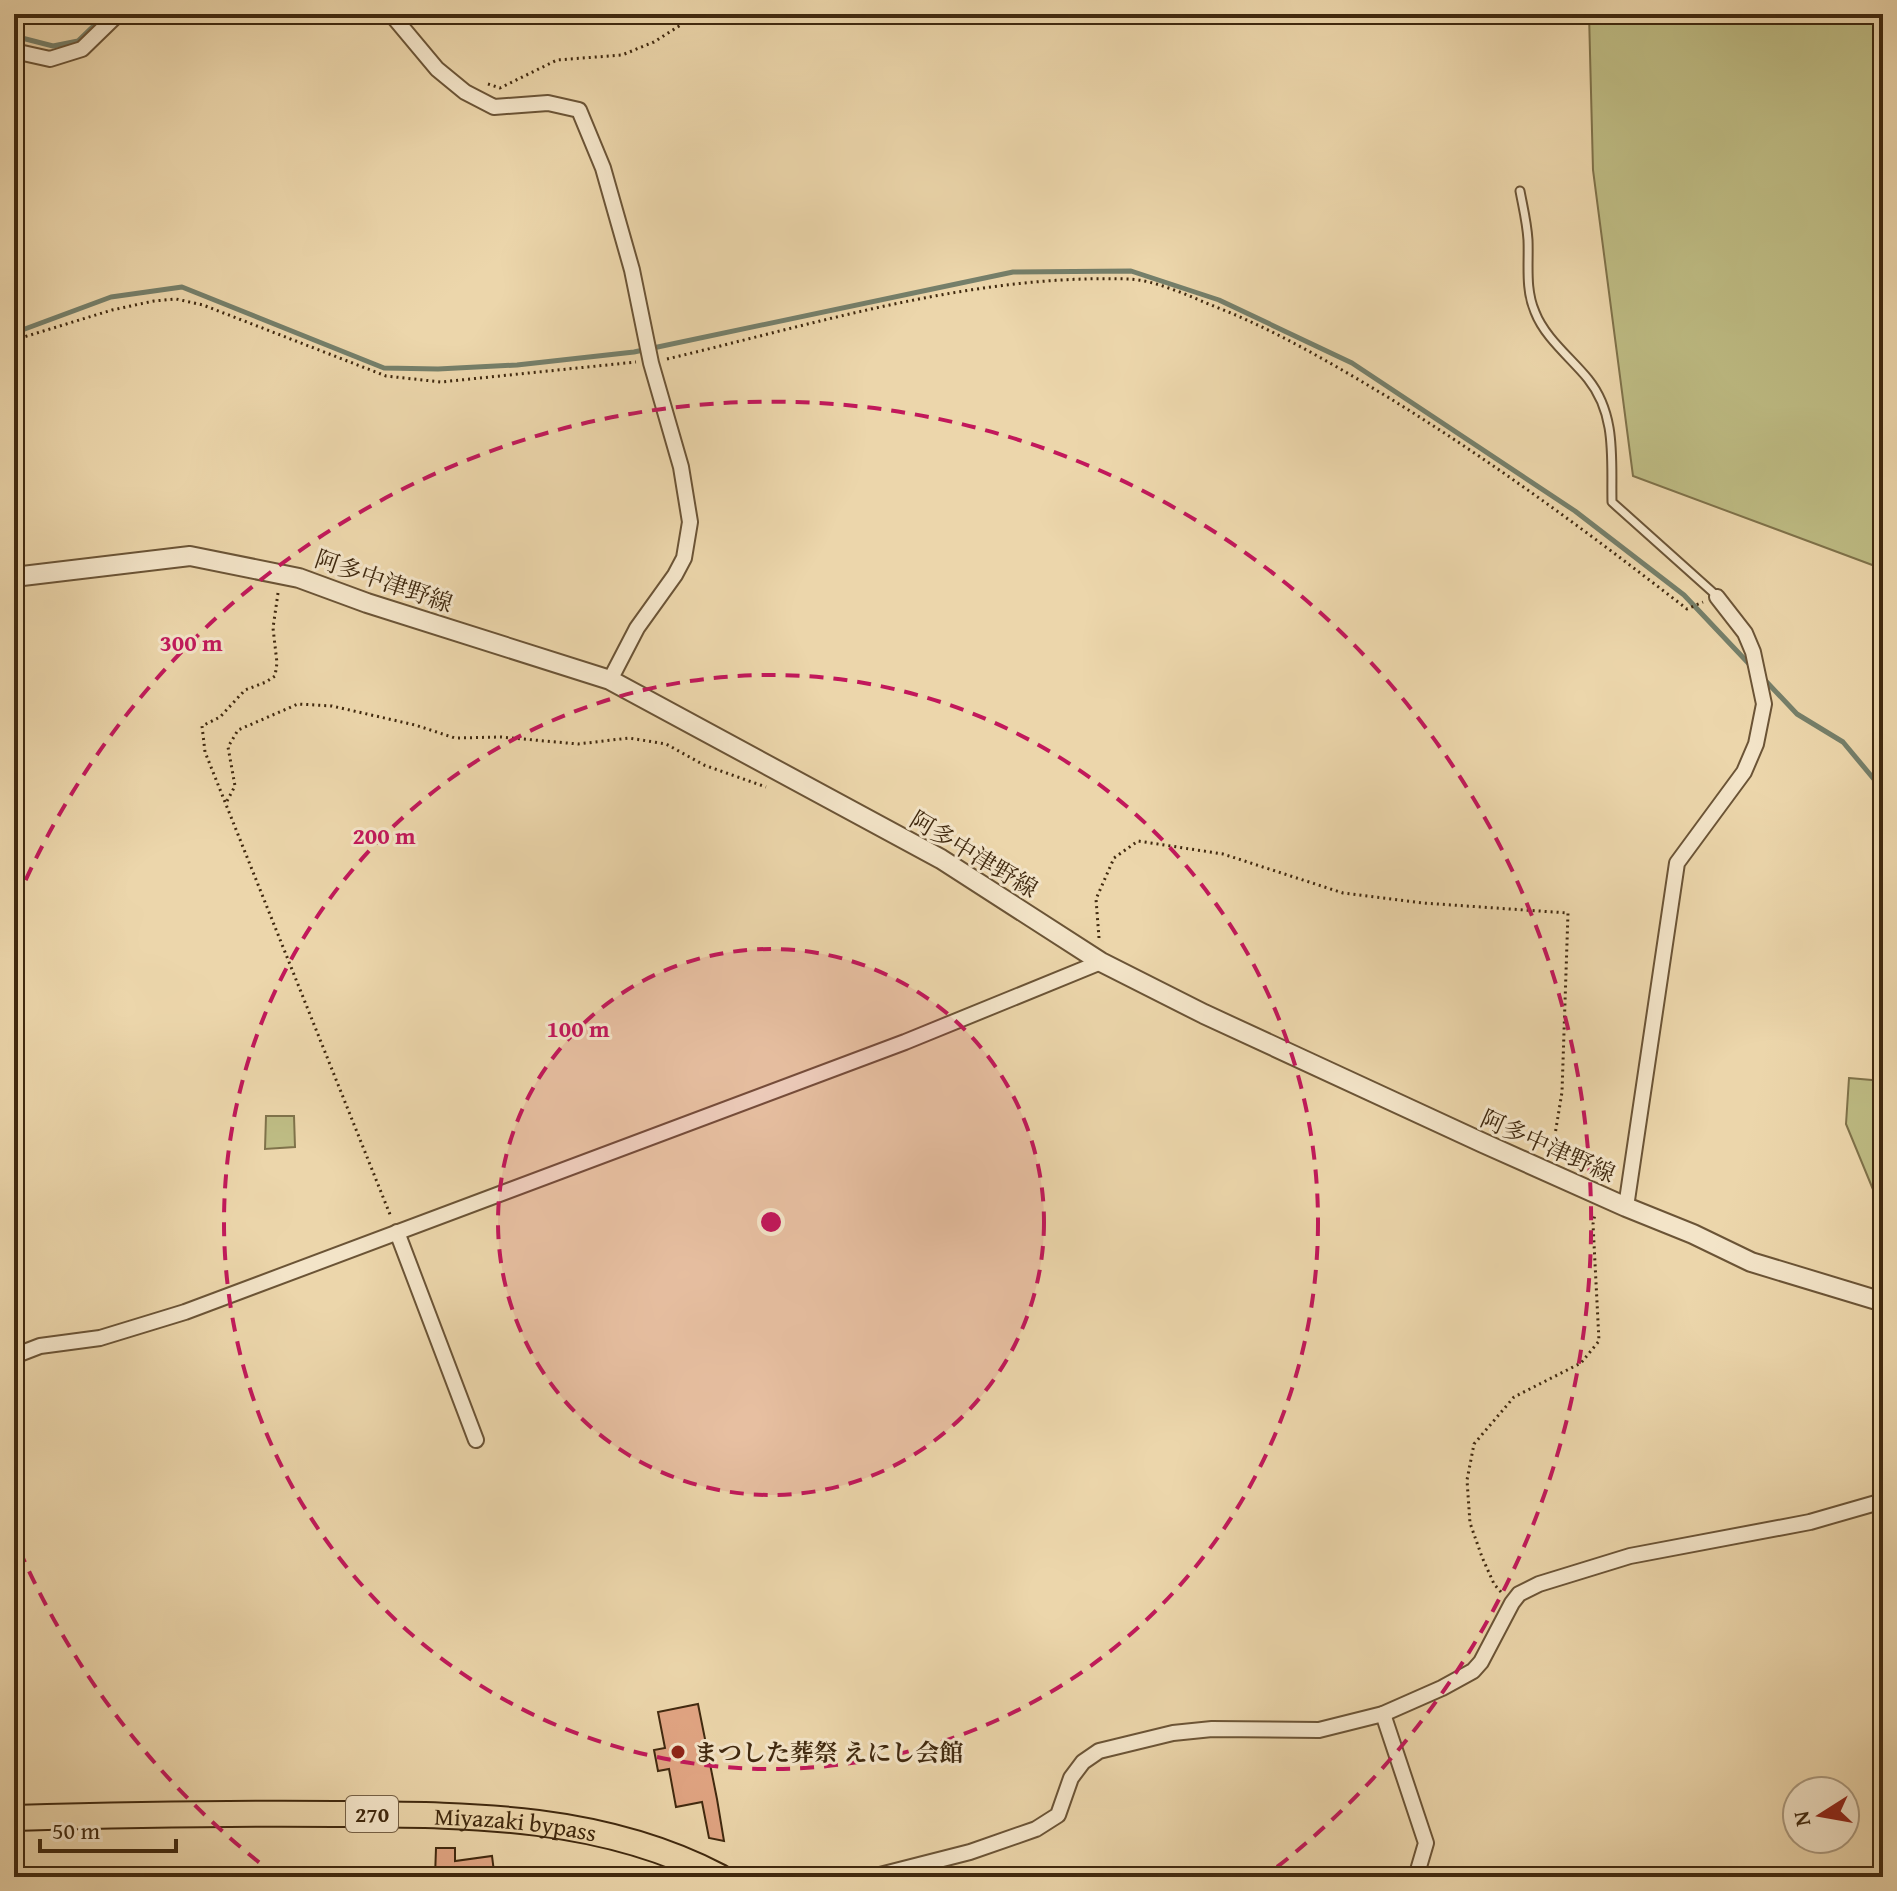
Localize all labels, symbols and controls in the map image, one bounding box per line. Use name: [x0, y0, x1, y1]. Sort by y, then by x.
street label: 阿多中津野線: [310, 541, 458, 621]
text: 300 m: [159, 625, 223, 660]
street label: 阿多中津野線: [903, 802, 1045, 906]
text: 200 m: [352, 818, 416, 853]
text: 100 m: [546, 1011, 610, 1046]
street label: 阿多中津野線: [1475, 1101, 1621, 1191]
centre of rings: [757, 1208, 785, 1236]
place label: まつした葬祭 えにし会館: [694, 1735, 963, 1770]
marker: まつした葬祭 えにし会館: [669, 1743, 687, 1761]
north arrow: [1781, 1775, 1861, 1855]
road number: 270: [346, 1796, 398, 1832]
street label: Miyazaki bypass: [434, 1798, 600, 1850]
scale bar: [40, 1803, 176, 1853]
text: N: [1784, 1808, 1818, 1829]
text: 50 m: [52, 1813, 100, 1848]

